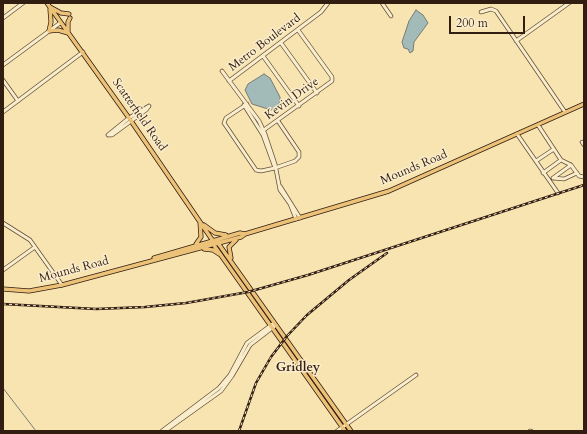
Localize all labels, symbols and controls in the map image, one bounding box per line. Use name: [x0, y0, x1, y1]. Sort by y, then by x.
scale bar: [451, 8, 527, 34]
street label: Metro Boulevard: [226, 11, 304, 75]
text: 200 m: [456, 15, 488, 31]
street label: Kevin Drive: [262, 75, 322, 123]
street label: Scatterfield Road: [109, 76, 169, 154]
street label: Mounds Road: [378, 147, 450, 189]
street label: Mounds Road: [38, 254, 110, 286]
district label: Gridley: [276, 360, 320, 376]

